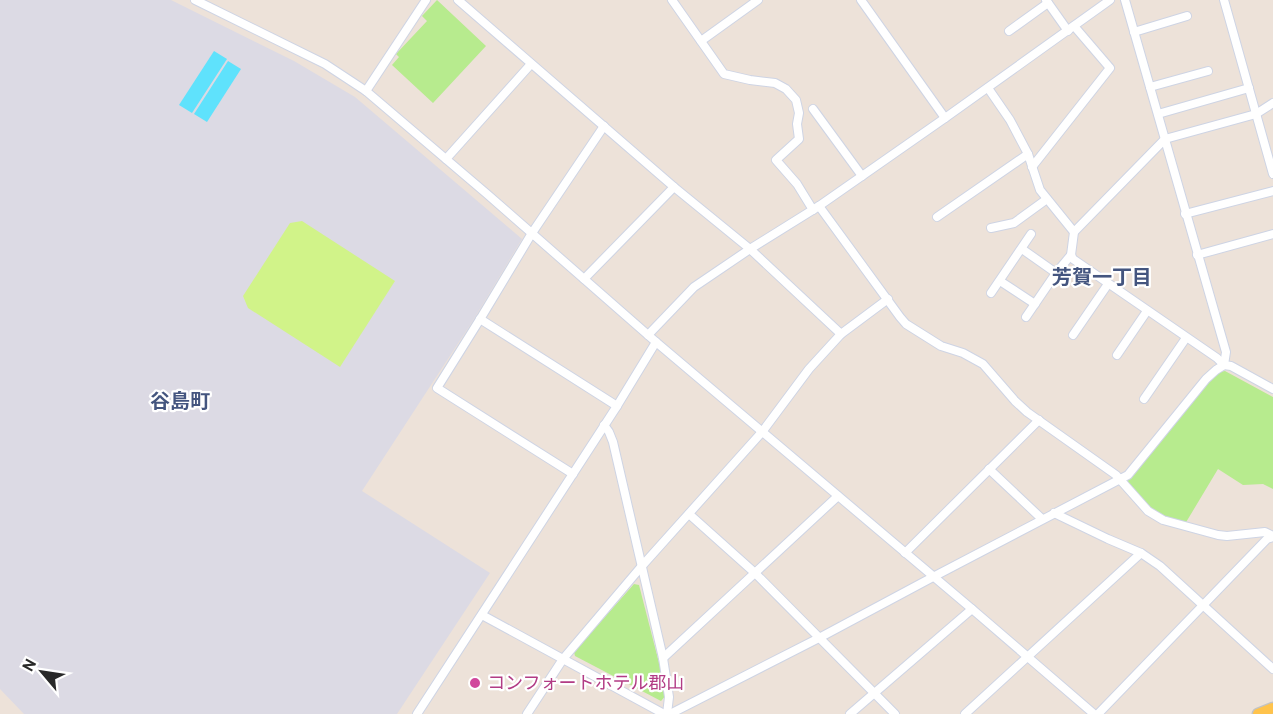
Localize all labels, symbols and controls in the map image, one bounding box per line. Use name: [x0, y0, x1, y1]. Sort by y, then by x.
district label: 芳賀一丁目: [1052, 266, 1152, 292]
district label: 谷島町: [150, 390, 210, 416]
north arrow: [12, 642, 72, 702]
text: N: [19, 656, 42, 676]
place label: コンフォートホテル郡山: [487, 673, 684, 696]
marker: コンフォートホテル郡山: [468, 676, 482, 690]

